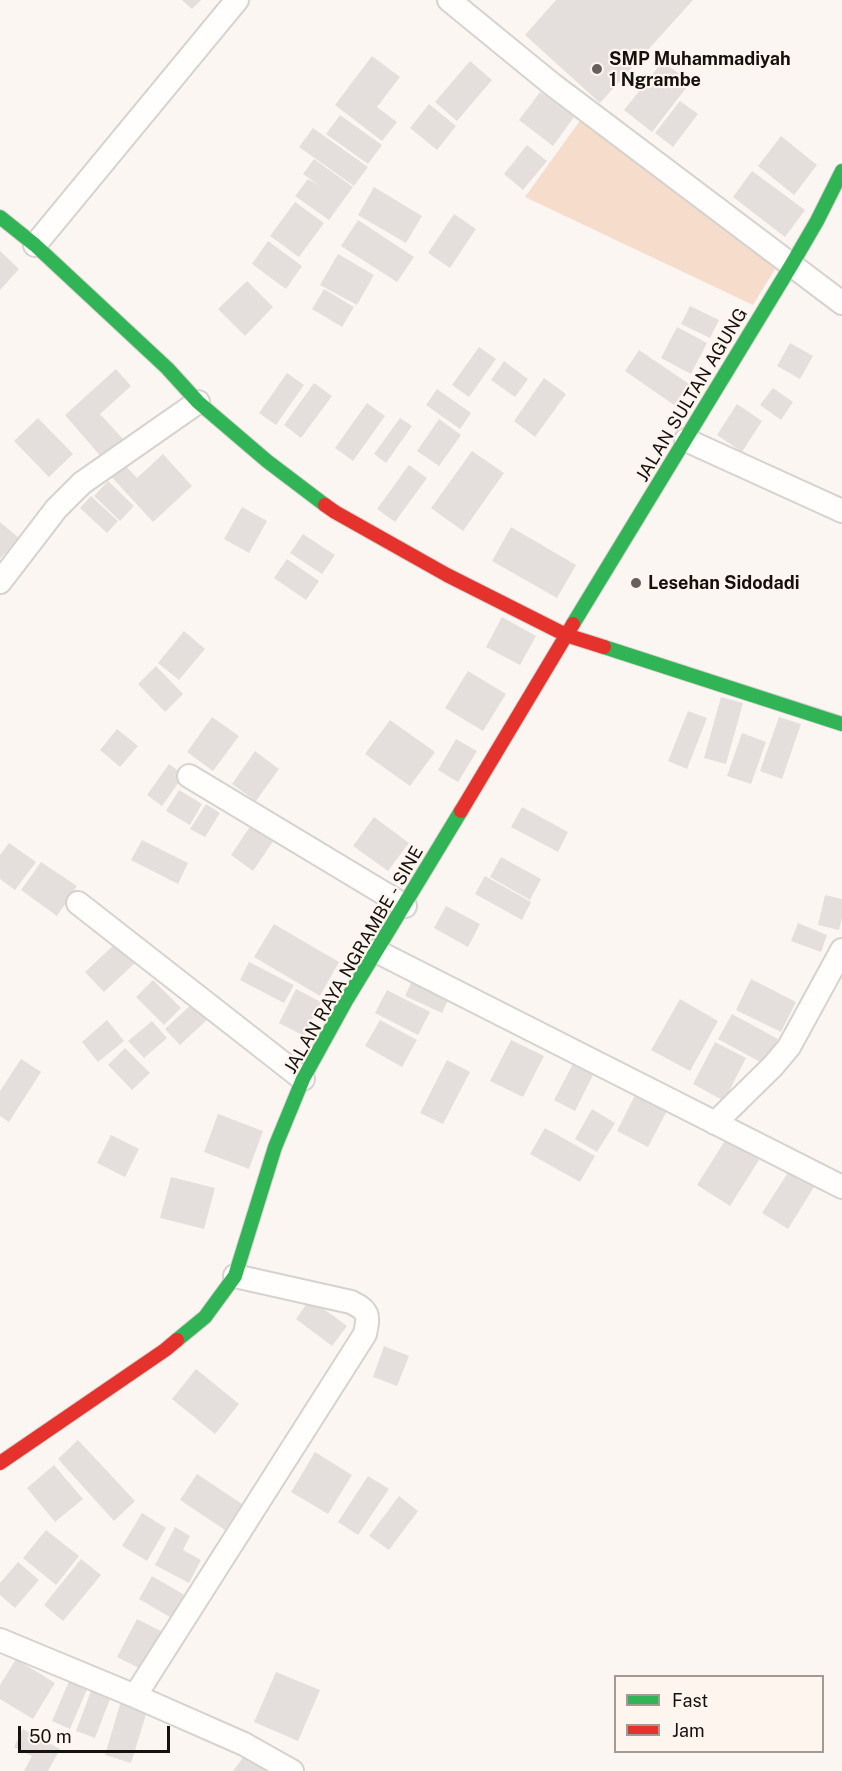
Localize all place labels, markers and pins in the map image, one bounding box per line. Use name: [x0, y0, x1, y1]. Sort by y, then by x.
place label: SMP Muhammadiyah 1 Ngrambe: [609, 48, 791, 90]
marker: SMP Muhammadiyah 1 Ngrambe: [590, 62, 604, 76]
place label: Lesehan Sidodadi: [648, 572, 800, 594]
marker: Lesehan Sidodadi: [629, 576, 643, 590]

